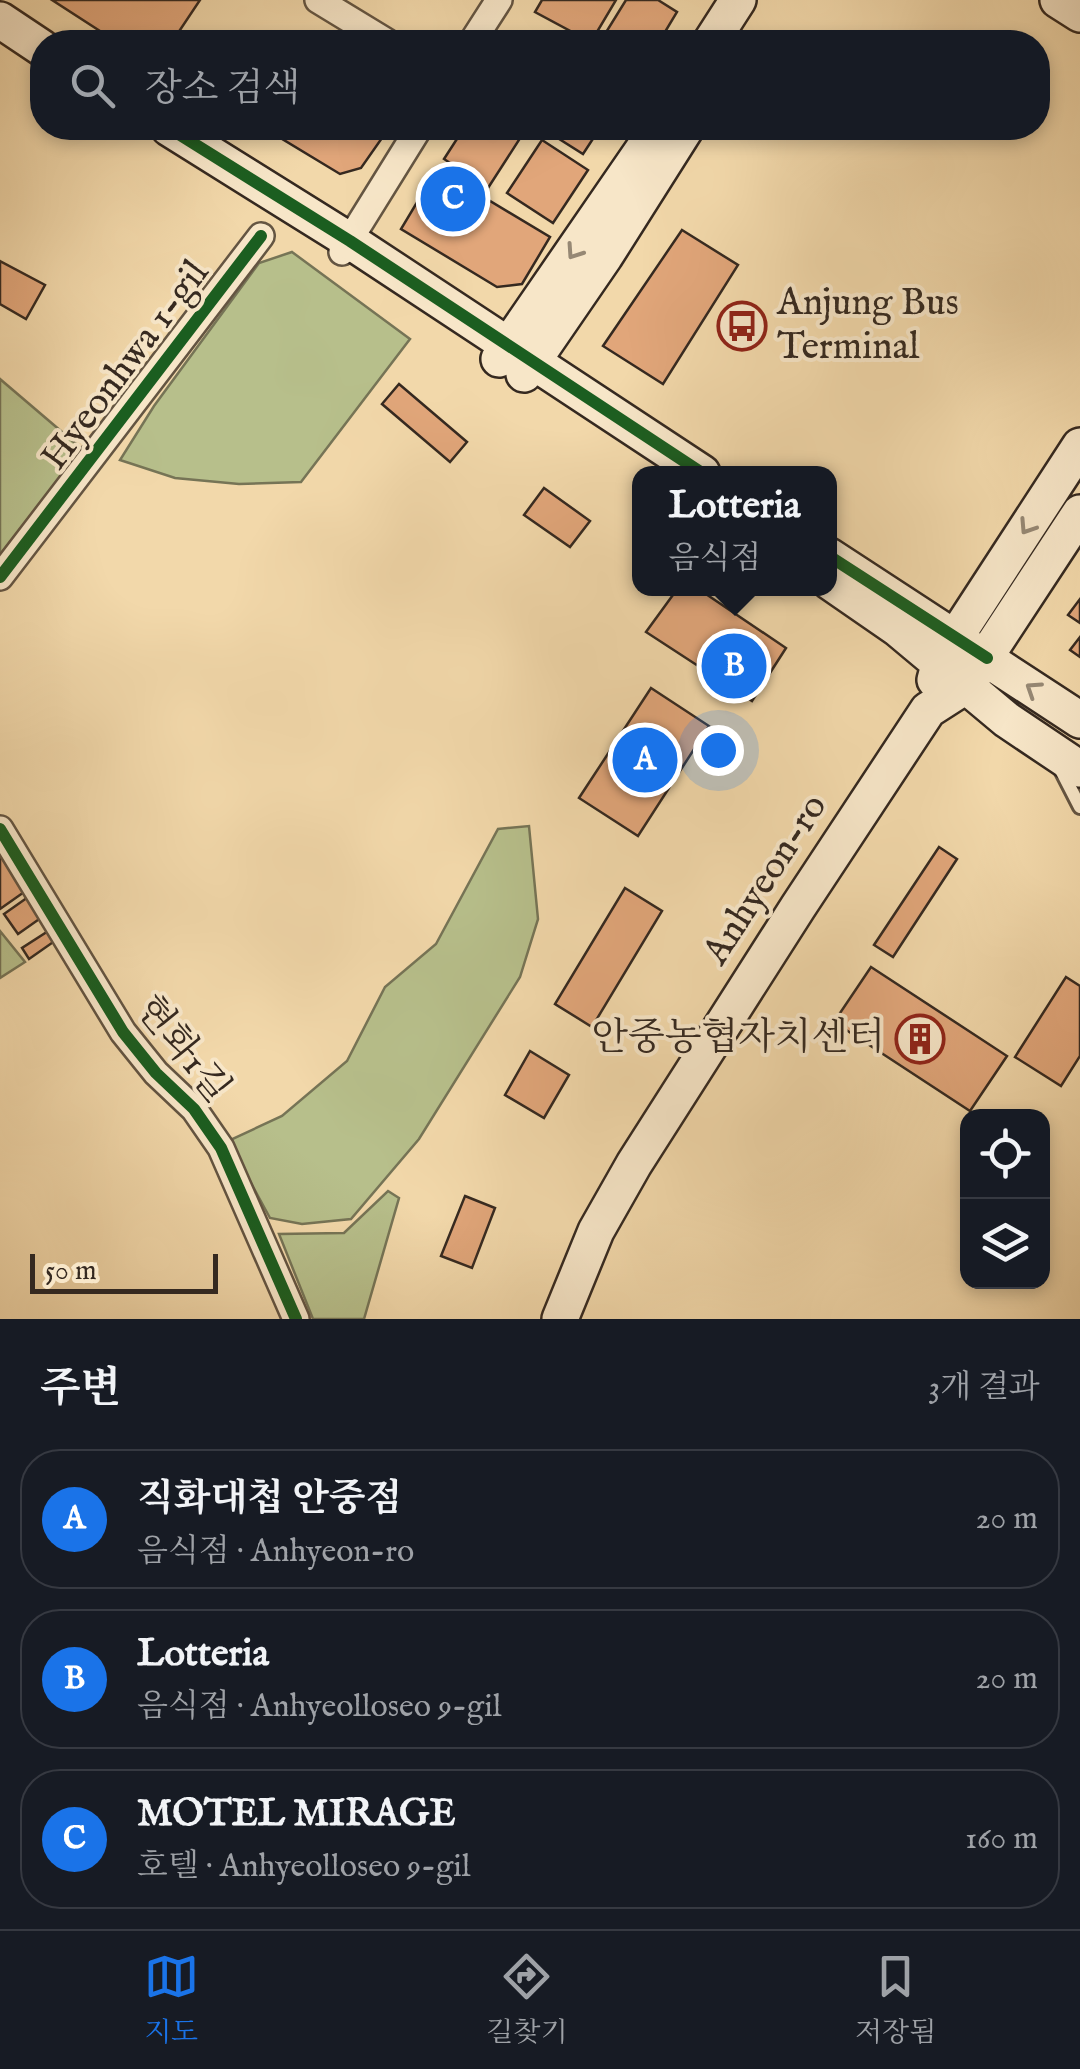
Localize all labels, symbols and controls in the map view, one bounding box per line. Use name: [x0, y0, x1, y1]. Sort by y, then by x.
search box: [30, 30, 1050, 140]
icon: search: [65, 58, 120, 113]
text: 장소 검색: [145, 66, 300, 114]
pin: C: [420, 162, 486, 236]
one-way arrow: [568, 240, 586, 259]
street label: Hyeonhwa 1-gil: [31, 251, 221, 480]
place label: Anjung Bus Terminal: [776, 280, 959, 372]
bus stop icon: Anjung Bus Terminal: [716, 300, 768, 352]
popup: [632, 466, 837, 596]
text: Lotteria: [669, 483, 800, 531]
one-way arrow: [1020, 517, 1039, 535]
text: 음식점: [669, 539, 761, 580]
pin: B: [702, 628, 766, 704]
one-way arrow: [1026, 683, 1045, 701]
pin: A: [612, 722, 678, 798]
your location: [693, 725, 744, 776]
street label: Anhyeon-ro: [692, 786, 839, 975]
street label: 현화1길: [124, 987, 240, 1113]
building icon: 안중농협자치센터: [894, 1013, 946, 1065]
place label: 안중농협자치센터: [591, 1015, 885, 1063]
map controls: [960, 1109, 1050, 1289]
button: locate: [960, 1109, 1050, 1199]
button: layers: [960, 1199, 1050, 1289]
scale bar: [30, 1249, 218, 1294]
text: 50 m: [45, 1254, 97, 1289]
text: 주변: [40, 1363, 121, 1416]
text: 3개 결과: [928, 1368, 1040, 1409]
text: 직화대첩 안중점: [137, 1476, 402, 1524]
text: A: [64, 1499, 85, 1540]
text: 20 m: [976, 1499, 1038, 1540]
text: 음식점 · Anhyeon-ro: [137, 1532, 414, 1573]
text: Lotteria: [137, 1631, 269, 1679]
text: B: [64, 1659, 85, 1700]
text: 20 m: [976, 1659, 1038, 1700]
text: 음식점 · Anhyeolloseo 9-gil: [137, 1687, 502, 1728]
text: MOTEL MIRAGE: [137, 1791, 456, 1839]
text: C: [63, 1819, 86, 1860]
text: 160 m: [965, 1819, 1038, 1860]
text: 호텔 · Anhyeolloseo 9-gil: [137, 1847, 471, 1888]
tab: 지도: [144, 1949, 199, 2051]
tab: 길찾기: [486, 1949, 568, 2051]
tab: 저장됨: [855, 1949, 936, 2051]

